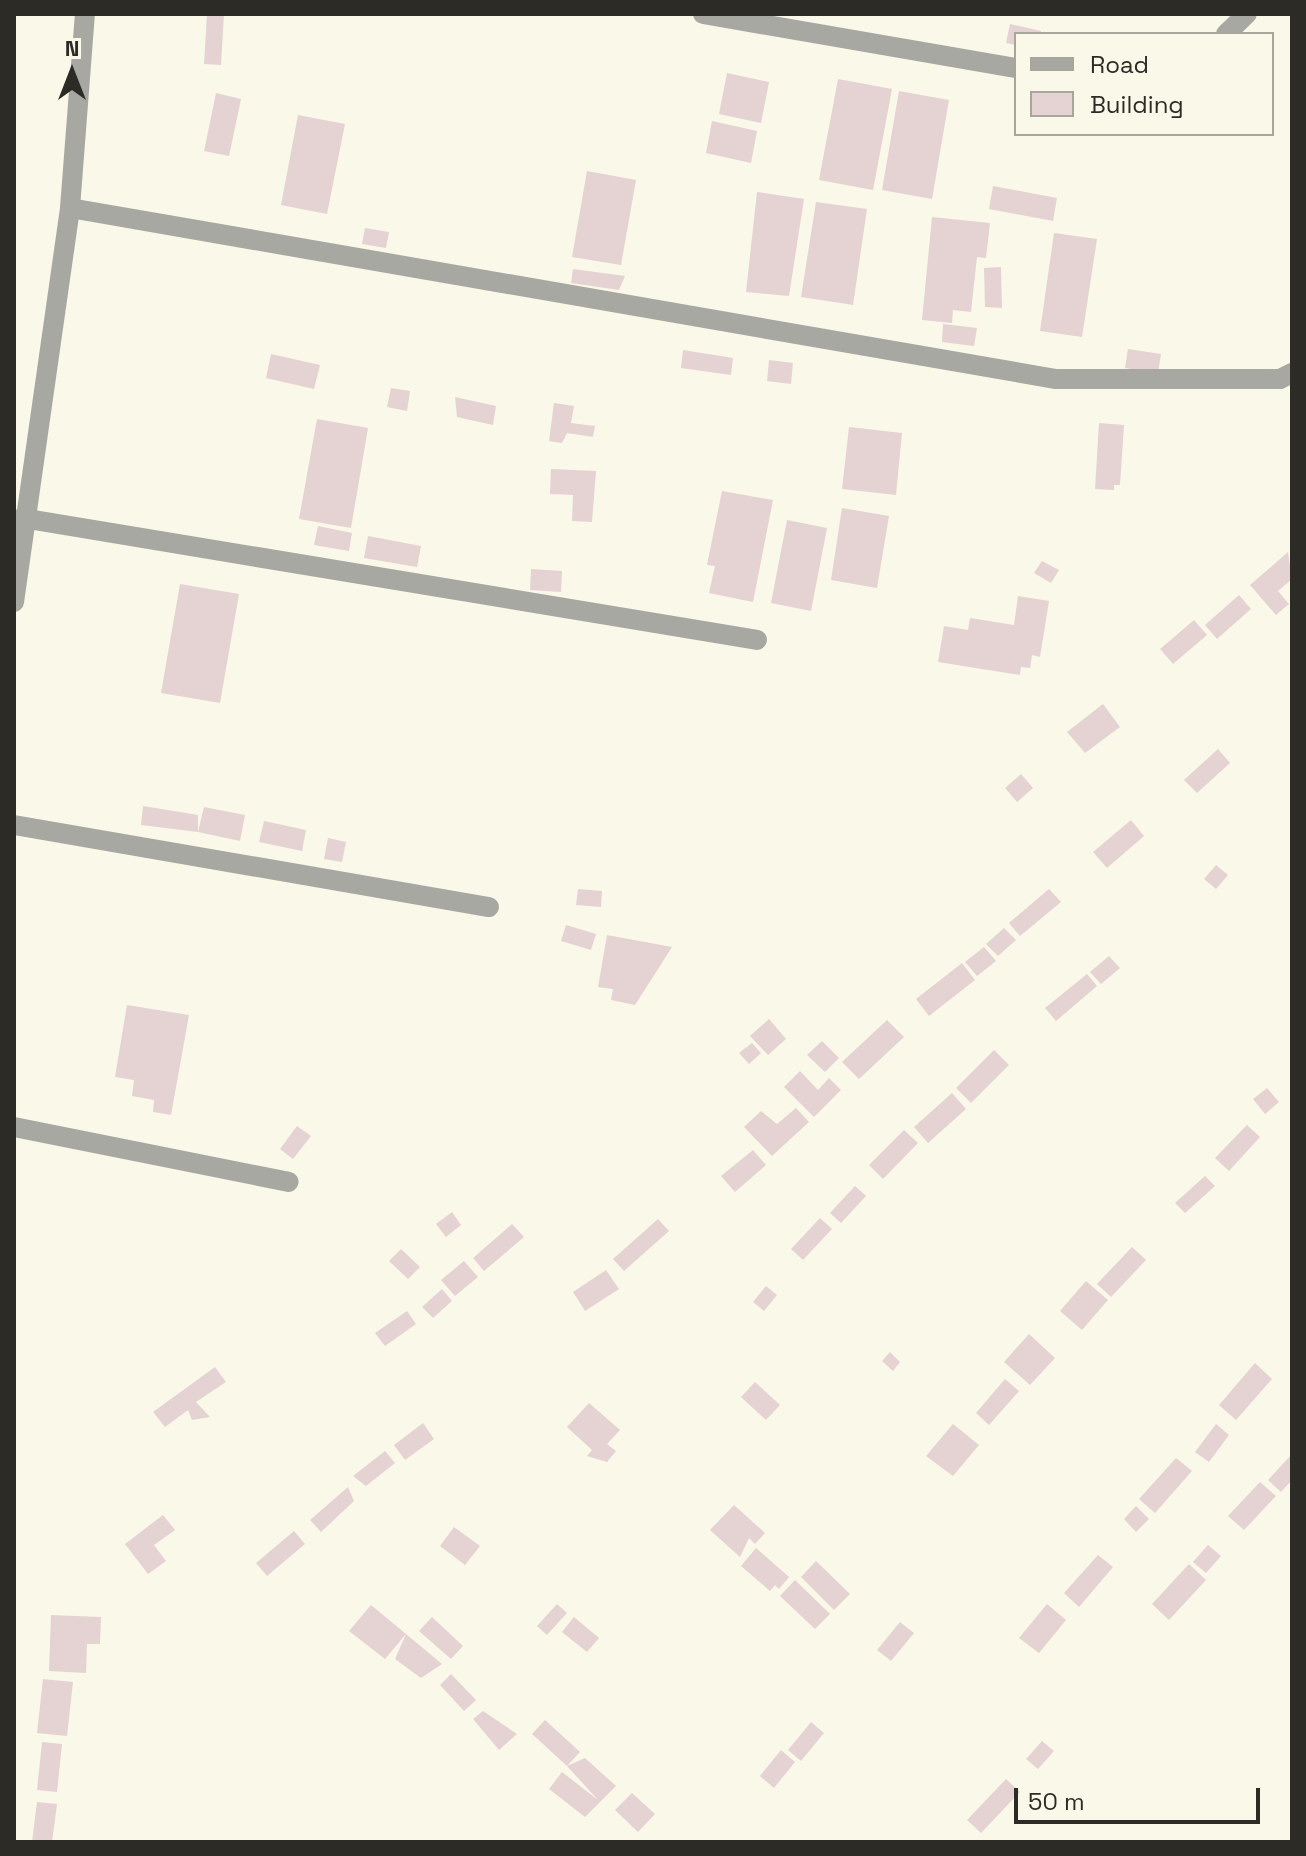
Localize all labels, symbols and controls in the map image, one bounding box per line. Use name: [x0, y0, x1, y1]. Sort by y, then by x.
north arrow: [32, 32, 112, 112]
legend: [1014, 32, 1274, 136]
text: N: [65, 34, 79, 62]
text: Road: [1090, 49, 1149, 80]
text: Building: [1090, 89, 1184, 120]
scale bar: [1018, 1772, 1264, 1822]
text: 50 m: [1028, 1786, 1085, 1817]

